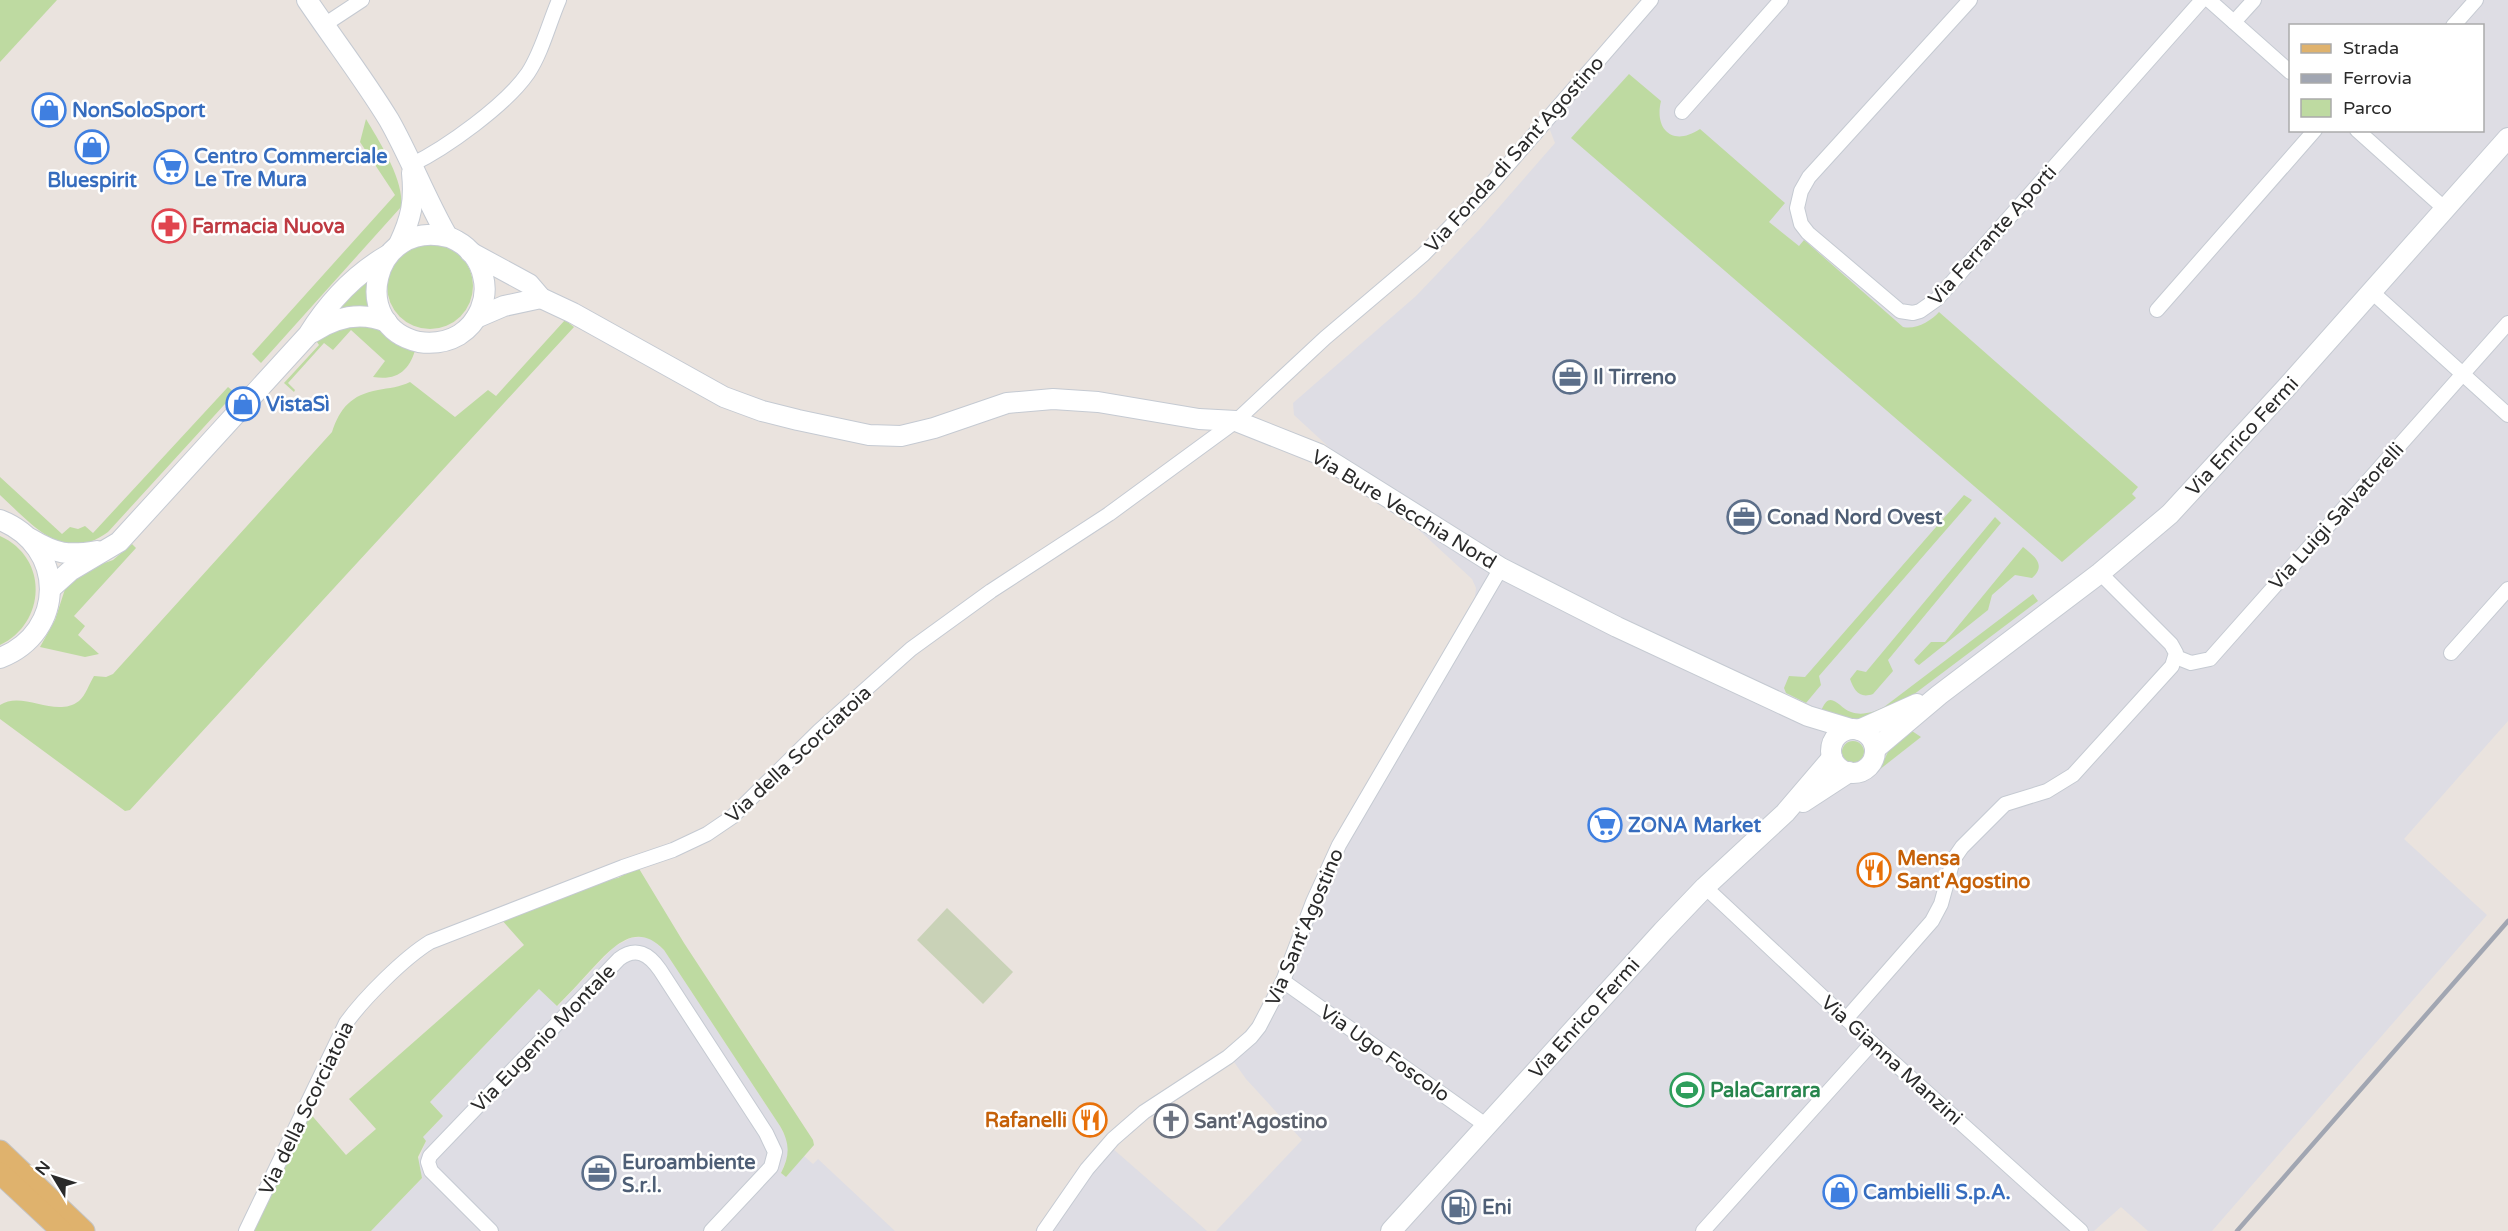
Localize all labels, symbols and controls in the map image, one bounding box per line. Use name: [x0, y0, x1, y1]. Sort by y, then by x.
legend: [2289, 24, 2484, 132]
text: Strada: [2343, 37, 2399, 59]
street label: Via Fonda di Sant'Agostino: [1420, 51, 1609, 258]
text: Ferrovia: [2343, 67, 2412, 89]
shop icon: NonSoloSport: [31, 92, 67, 128]
text: Parco: [2343, 97, 2392, 119]
place label: NonSoloSport: [72, 99, 206, 123]
shop icon: Bluespirit: [74, 129, 110, 165]
place label: Centro Commerciale Le Tre Mura: [194, 145, 388, 192]
supermarket icon: Centro Commerciale Le Tre Mura: [153, 149, 189, 185]
street label: Via Ferrante Aporti: [1924, 161, 2062, 311]
place label: Bluespirit: [47, 169, 137, 193]
pharmacy icon: Farmacia Nuova: [151, 208, 187, 244]
place label: Farmacia Nuova: [192, 215, 345, 239]
office icon: Il Tirreno: [1552, 359, 1588, 395]
place label: Il Tirreno: [1593, 366, 1676, 390]
street label: Via Enrico Fermi: [2181, 372, 2304, 501]
shop icon: VistaSì: [225, 386, 261, 422]
place label: VistaSì: [266, 393, 330, 417]
street label: Via Luigi Salvatorelli: [2264, 438, 2409, 595]
street label: Via Bure Vecchia Nord: [1307, 445, 1500, 575]
office icon: Conad Nord Ovest: [1726, 499, 1762, 535]
place label: Conad Nord Ovest: [1767, 506, 1943, 530]
street label: Via della Scorciatoia: [721, 681, 876, 828]
supermarket icon: ZONA Market: [1587, 807, 1623, 843]
place label: ZONA Market: [1628, 814, 1761, 838]
street label: Via Sant'Agostino: [1261, 845, 1349, 1010]
place label: Mensa Sant'Agostino: [1897, 847, 2031, 894]
restaurant icon: Mensa Sant'Agostino: [1856, 852, 1892, 888]
street label: Via Enrico Fermi: [1524, 953, 1645, 1084]
street label: Via Eugenio Montale: [467, 960, 621, 1118]
street label: Via Gianna Manzini: [1816, 991, 1967, 1131]
street label: Via Ugo Foscolo: [1315, 1000, 1454, 1107]
street label: Via della Scorciatoia: [254, 1018, 359, 1199]
sports icon: PalaCarrara: [1669, 1072, 1705, 1108]
place label: PalaCarrara: [1710, 1079, 1821, 1103]
restaurant icon: Rafanelli: [1072, 1102, 1108, 1138]
church icon: Sant'Agostino: [1153, 1103, 1189, 1139]
place label: Rafanelli: [985, 1109, 1067, 1133]
place label: Sant'Agostino: [1194, 1110, 1328, 1134]
north arrow: [24, 1147, 84, 1207]
place label: Euroambiente S.r.l.: [622, 1151, 755, 1198]
office icon: Euroambiente S.r.l.: [581, 1155, 617, 1191]
text: N: [31, 1157, 55, 1180]
shop icon: Cambielli S.p.A.: [1822, 1174, 1858, 1210]
place label: Cambielli S.p.A.: [1863, 1181, 2011, 1205]
fuel station icon: Eni: [1441, 1189, 1477, 1225]
place label: Eni: [1482, 1196, 1512, 1220]

